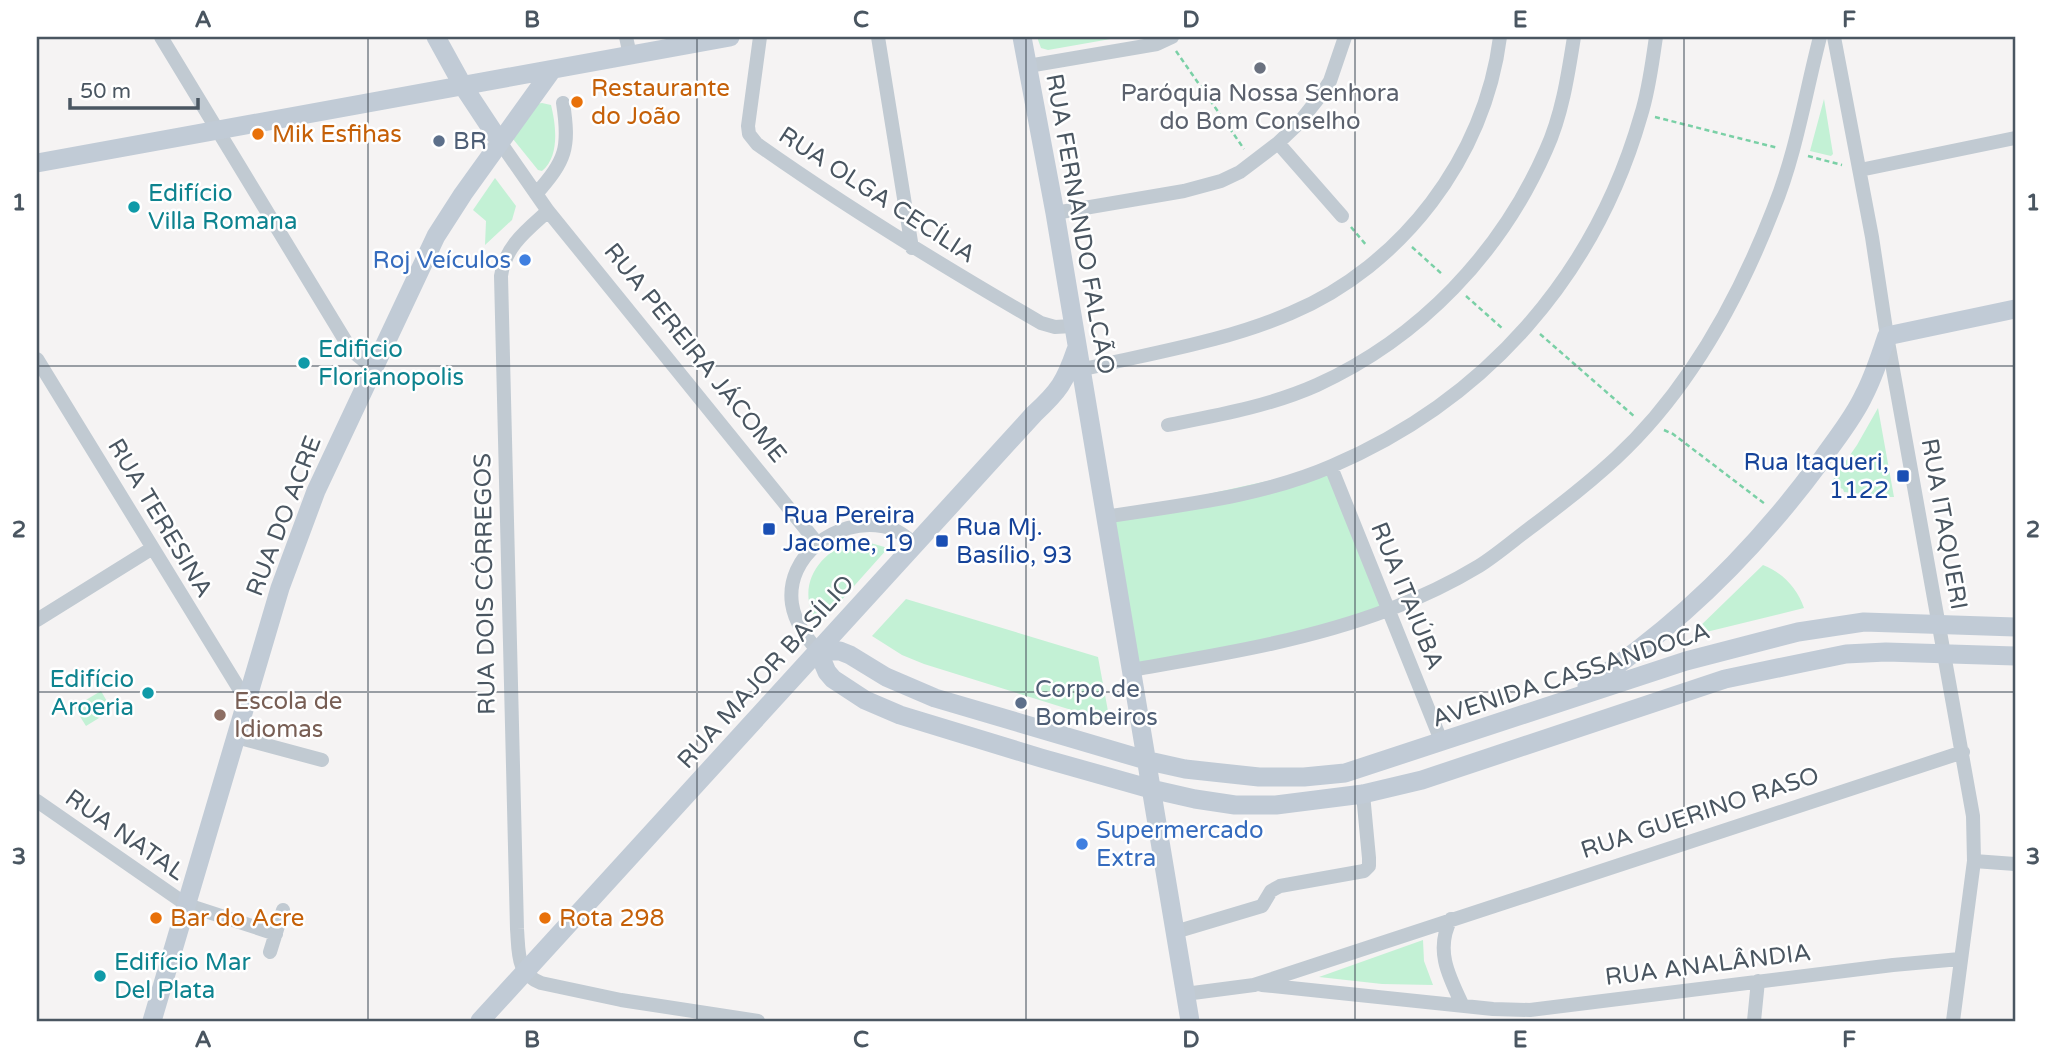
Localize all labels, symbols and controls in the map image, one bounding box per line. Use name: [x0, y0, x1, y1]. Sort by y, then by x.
text: A: [194, 6, 212, 34]
text: B: [524, 6, 540, 34]
text: C: [853, 6, 869, 34]
text: D: [1182, 6, 1200, 34]
text: E: [1513, 6, 1527, 34]
text: F: [1842, 6, 1856, 34]
marker: Paróquia Nossa Senhora do Bom Conselho: [1252, 60, 1268, 76]
scale bar: [70, 66, 198, 110]
street label: RUA FERNANDO FALCÃO: [1039, 71, 1121, 377]
place label: Restaurante do João: [591, 74, 730, 131]
text: 50 m: [80, 79, 131, 104]
place label: Paróquia Nossa Senhora do Bom Conselho: [1120, 79, 1400, 136]
marker: Restaurante do João: [569, 94, 585, 110]
place label: Mik Esfihas: [272, 120, 402, 149]
street label: RUA OLGA CECÍLIA: [773, 120, 981, 269]
marker: Mik Esfihas: [250, 126, 266, 142]
place label: BR: [453, 127, 487, 156]
marker: BR: [431, 133, 447, 149]
place label: Edifício Villa Romana: [148, 179, 297, 236]
text: 1: [12, 189, 26, 217]
text: 1: [2026, 189, 2040, 217]
marker: Edifício Villa Romana: [126, 199, 142, 215]
street label: RUA PEREIRA JÁCOME: [598, 237, 793, 469]
place label: Roj Veículos: [373, 246, 511, 275]
marker: Roj Veículos: [517, 252, 533, 268]
place label: Edificio Florianopolis: [318, 335, 464, 392]
marker: Edificio Florianopolis: [296, 355, 312, 371]
street label: RUA DO ACRE: [240, 432, 328, 600]
street label: RUA TERESINA: [101, 433, 219, 603]
street label: RUA ITAQUERI: [1915, 436, 1973, 612]
place label: Rua Itaqueri, 1122: [1744, 448, 1889, 505]
street label: RUA DOIS CÓRREGOS: [467, 453, 502, 715]
marker: Rua Itaqueri, 1122: [1895, 468, 1911, 484]
place label: Rua Pereira Jacome, 19: [783, 501, 915, 558]
place label: Rua Mj. Basílio, 93: [956, 513, 1073, 570]
text: 2: [12, 516, 26, 544]
text: 2: [2026, 516, 2040, 544]
street label: RUA ITAIÚBA: [1364, 518, 1451, 674]
marker: Rua Pereira Jacome, 19: [761, 521, 777, 537]
marker: Rua Mj. Basílio, 93: [934, 533, 950, 549]
street label: RUA MAJOR BASÍLIO: [671, 569, 861, 775]
street label: AVENIDA CASSANDOCA: [1429, 616, 1713, 734]
place label: Edifício Aroeria: [49, 665, 134, 722]
place label: Corpo de Bombeiros: [1035, 675, 1158, 732]
marker: Edifício Aroeria: [140, 685, 156, 701]
place label: Escola de Idiomas: [234, 687, 342, 744]
marker: Corpo de Bombeiros: [1013, 695, 1029, 711]
marker: Escola de Idiomas: [212, 707, 228, 723]
street label: RUA GUERINO RASO: [1577, 761, 1823, 865]
street label: RUA NATAL: [60, 783, 191, 887]
place label: Supermercado Extra: [1096, 816, 1264, 873]
marker: Supermercado Extra: [1074, 836, 1090, 852]
text: 3: [12, 843, 26, 871]
text: 3: [2026, 843, 2040, 871]
place label: Bar do Acre: [170, 904, 304, 933]
place label: Rota 298: [559, 904, 665, 933]
marker: Bar do Acre: [148, 910, 164, 926]
marker: Rota 298: [537, 910, 553, 926]
street label: RUA ANALÂNDIA: [1603, 938, 1813, 992]
place label: Edifício Mar Del Plata: [114, 948, 252, 1005]
marker: Edifício Mar Del Plata: [92, 968, 108, 984]
text: A: [194, 1026, 212, 1054]
text: B: [524, 1026, 540, 1054]
text: C: [853, 1026, 869, 1054]
text: D: [1182, 1026, 1200, 1054]
text: E: [1513, 1026, 1527, 1054]
text: F: [1842, 1026, 1856, 1054]

